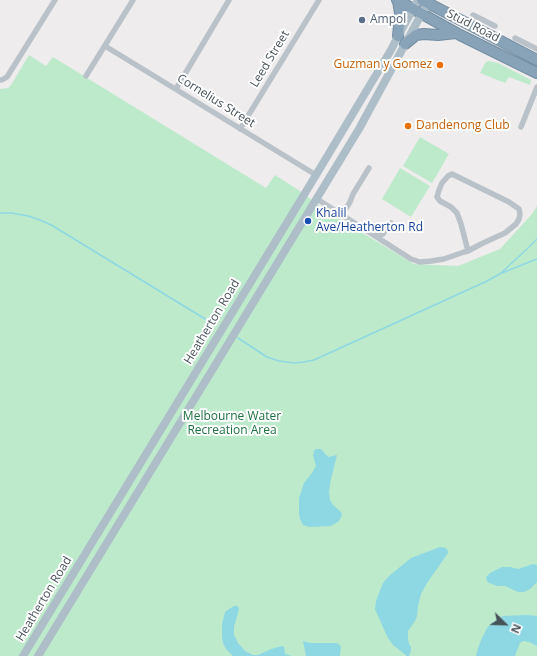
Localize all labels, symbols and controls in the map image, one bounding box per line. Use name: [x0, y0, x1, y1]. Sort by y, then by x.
street label: Stud Road: [444, 7, 502, 45]
place label: Ampol: [370, 13, 406, 27]
marker: Ampol: [357, 15, 367, 25]
street label: Leed Street: [247, 28, 293, 90]
place label: Guzman y Gomez: [333, 58, 432, 72]
marker: Guzman y Gomez: [435, 60, 445, 70]
street label: Cornelius Street: [174, 71, 258, 131]
place label: Dandenong Club: [416, 119, 510, 133]
marker: Dandenong Club: [403, 121, 413, 131]
place label: Khalil Ave/Heatherton Rd: [316, 207, 423, 235]
marker: Khalil Ave/Heatherton Rd: [303, 216, 313, 226]
street label: Heatherton Road: [181, 277, 243, 367]
park label: Melbourne Water Recreation Area: [183, 410, 281, 438]
street label: Heatherton Road: [13, 554, 75, 644]
north arrow: [485, 604, 525, 644]
text: N: [508, 622, 525, 636]

